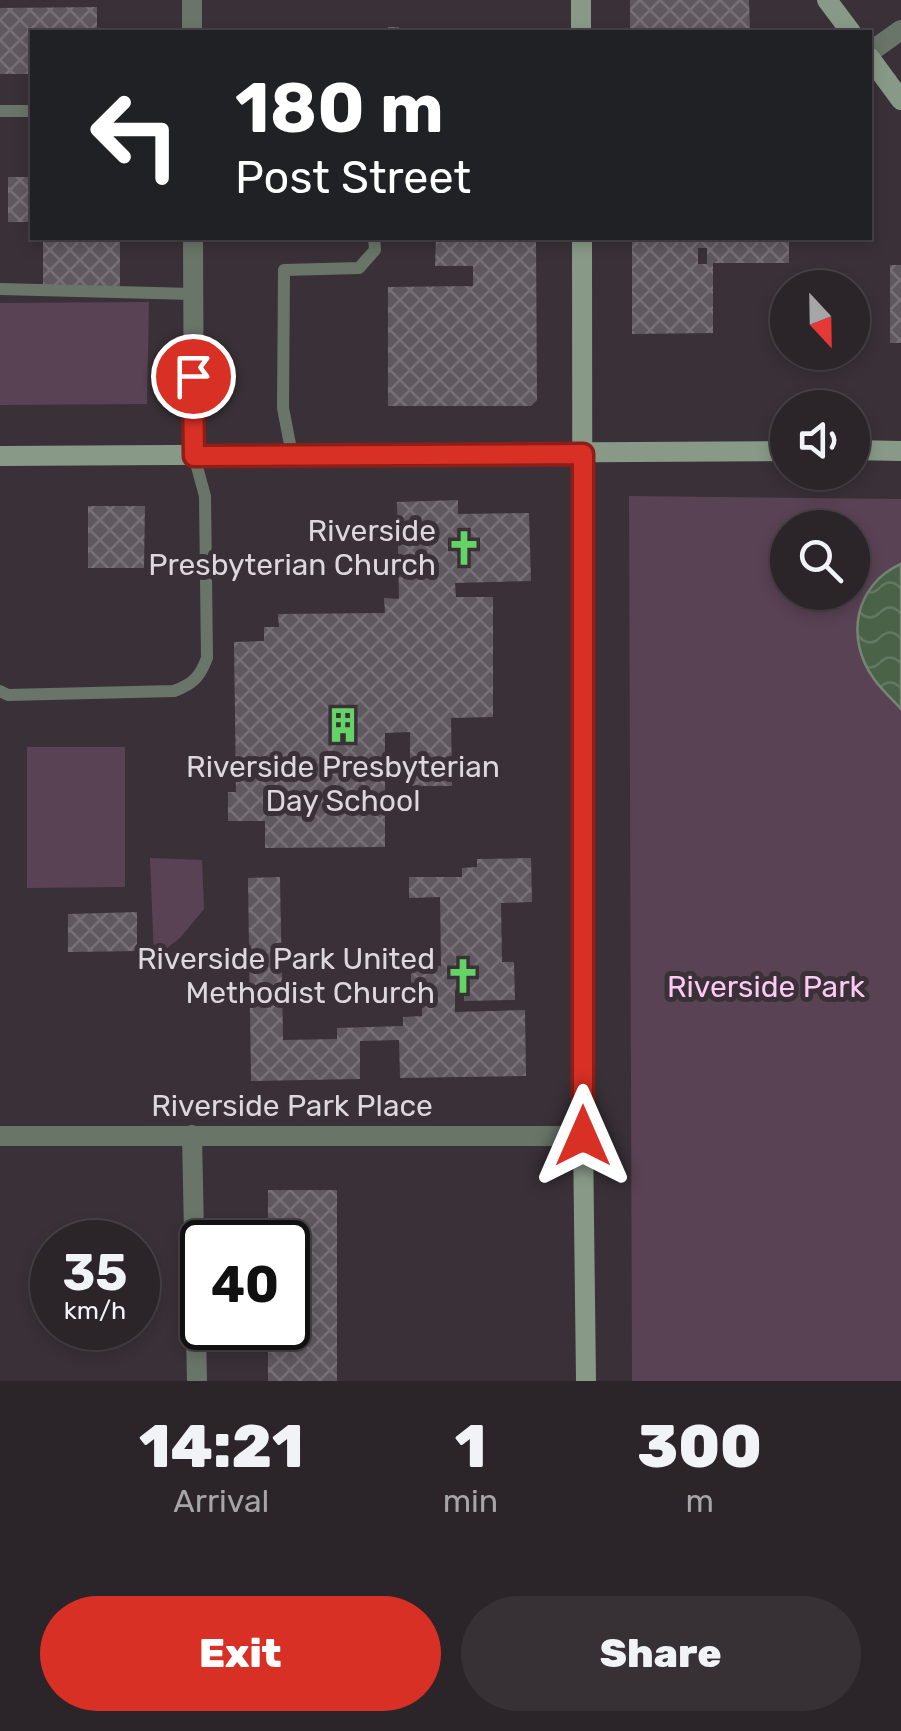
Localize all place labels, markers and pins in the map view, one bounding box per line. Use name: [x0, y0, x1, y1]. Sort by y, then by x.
pin: [151, 334, 236, 419]
place label: Riverside Presbyterian Church: [148, 513, 436, 583]
church icon: Riverside Presbyterian Church: [445, 529, 483, 567]
building icon: Riverside Presbyterian Day School: [324, 706, 362, 744]
place label: Riverside Presbyterian Day School: [186, 749, 500, 819]
place label: Riverside Park United Methodist Church: [137, 941, 435, 1011]
church icon: Riverside Park United Methodist Church: [444, 957, 482, 995]

